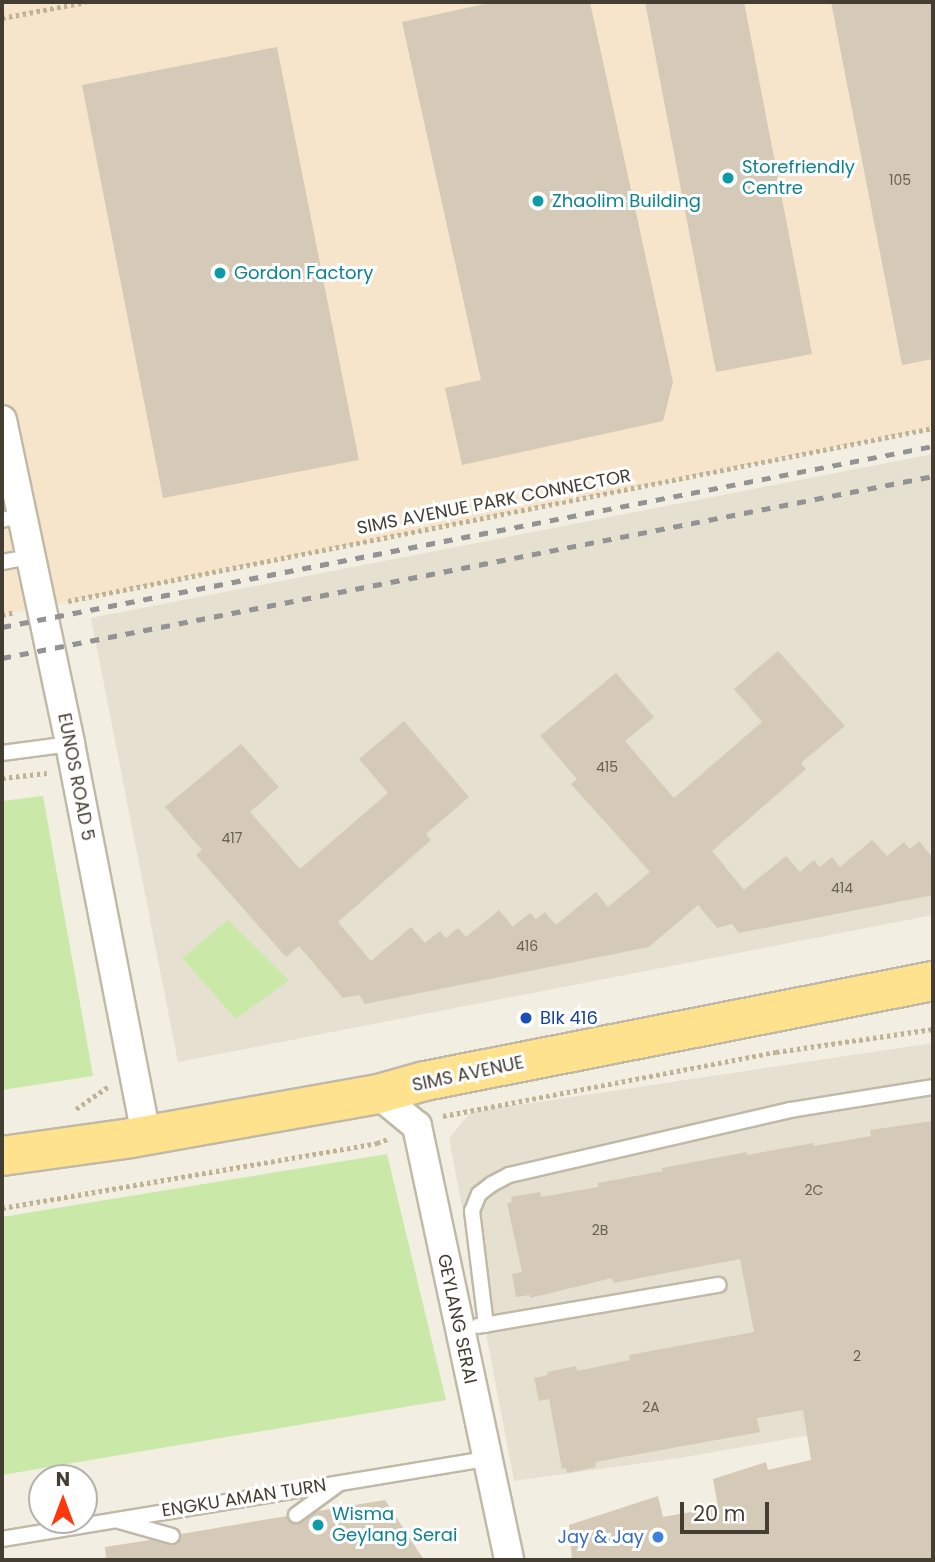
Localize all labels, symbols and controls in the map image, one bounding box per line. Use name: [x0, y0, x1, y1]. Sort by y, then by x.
place label: Storefriendly Centre: [742, 157, 855, 200]
marker: Storefriendly Centre: [720, 170, 736, 186]
house number: 105: [889, 172, 911, 188]
place label: Zhaolim Building: [552, 190, 701, 212]
marker: Zhaolim Building: [530, 193, 546, 209]
place label: Gordon Factory: [234, 262, 373, 284]
marker: Gordon Factory: [212, 265, 228, 281]
street label: SIMS AVENUE PARK CONNECTOR: [355, 465, 633, 539]
street label: EUNOS ROAD 5: [53, 711, 99, 843]
house number: 415: [596, 759, 618, 775]
house number: 417: [222, 830, 242, 846]
house number: 414: [831, 880, 853, 896]
house number: 416: [516, 938, 538, 954]
place label: Blk 416: [540, 1007, 598, 1029]
marker: Blk 416: [518, 1010, 534, 1026]
street label: SIMS AVENUE: [410, 1052, 526, 1096]
house number: 2C: [805, 1182, 823, 1198]
house number: 2B: [592, 1222, 608, 1238]
street label: GEYLANG SERAI: [433, 1252, 481, 1386]
house number: 2: [853, 1348, 861, 1364]
house number: 2A: [642, 1399, 660, 1415]
north arrow: [28, 1464, 98, 1534]
text: N: [56, 1466, 70, 1493]
street label: ENGKU AMAN TURN: [160, 1474, 328, 1522]
scale bar: [683, 1488, 772, 1532]
text: 20 m: [693, 1499, 746, 1528]
place label: Wisma Geylang Serai: [332, 1504, 457, 1546]
marker: Wisma Geylang Serai: [310, 1517, 326, 1533]
place label: Jay & Jay: [557, 1526, 644, 1548]
marker: Jay & Jay: [650, 1529, 666, 1545]

